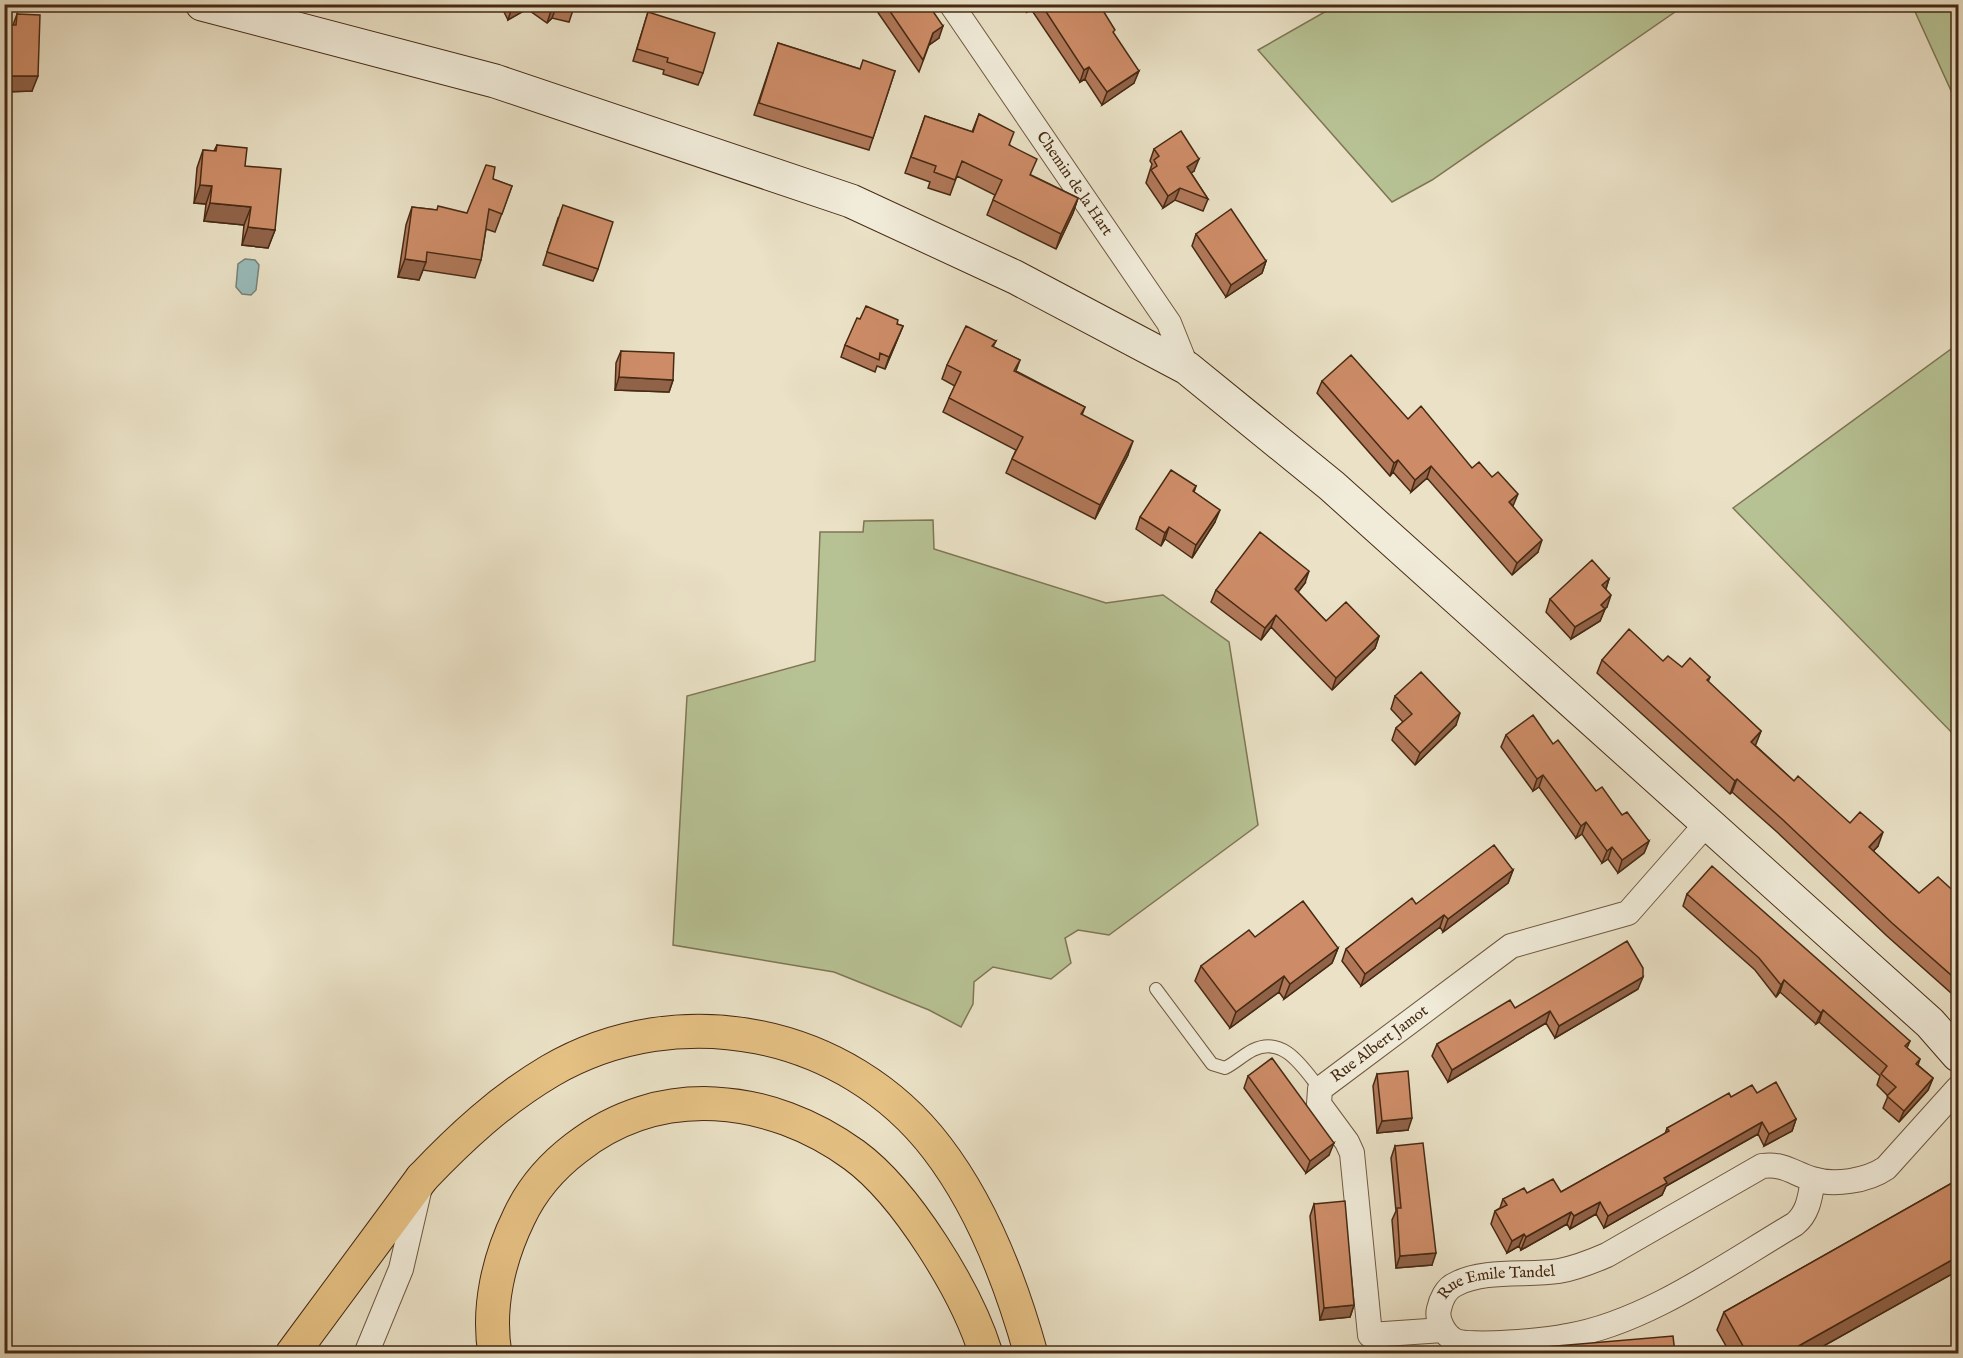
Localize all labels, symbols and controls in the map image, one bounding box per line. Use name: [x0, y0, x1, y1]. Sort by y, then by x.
street label: Chemin de la Hart: [1031, 128, 1117, 240]
street label: Rue Albert Jamot: [1327, 1001, 1433, 1087]
street label: Rue Emile Tandel: [1434, 1262, 1557, 1304]

